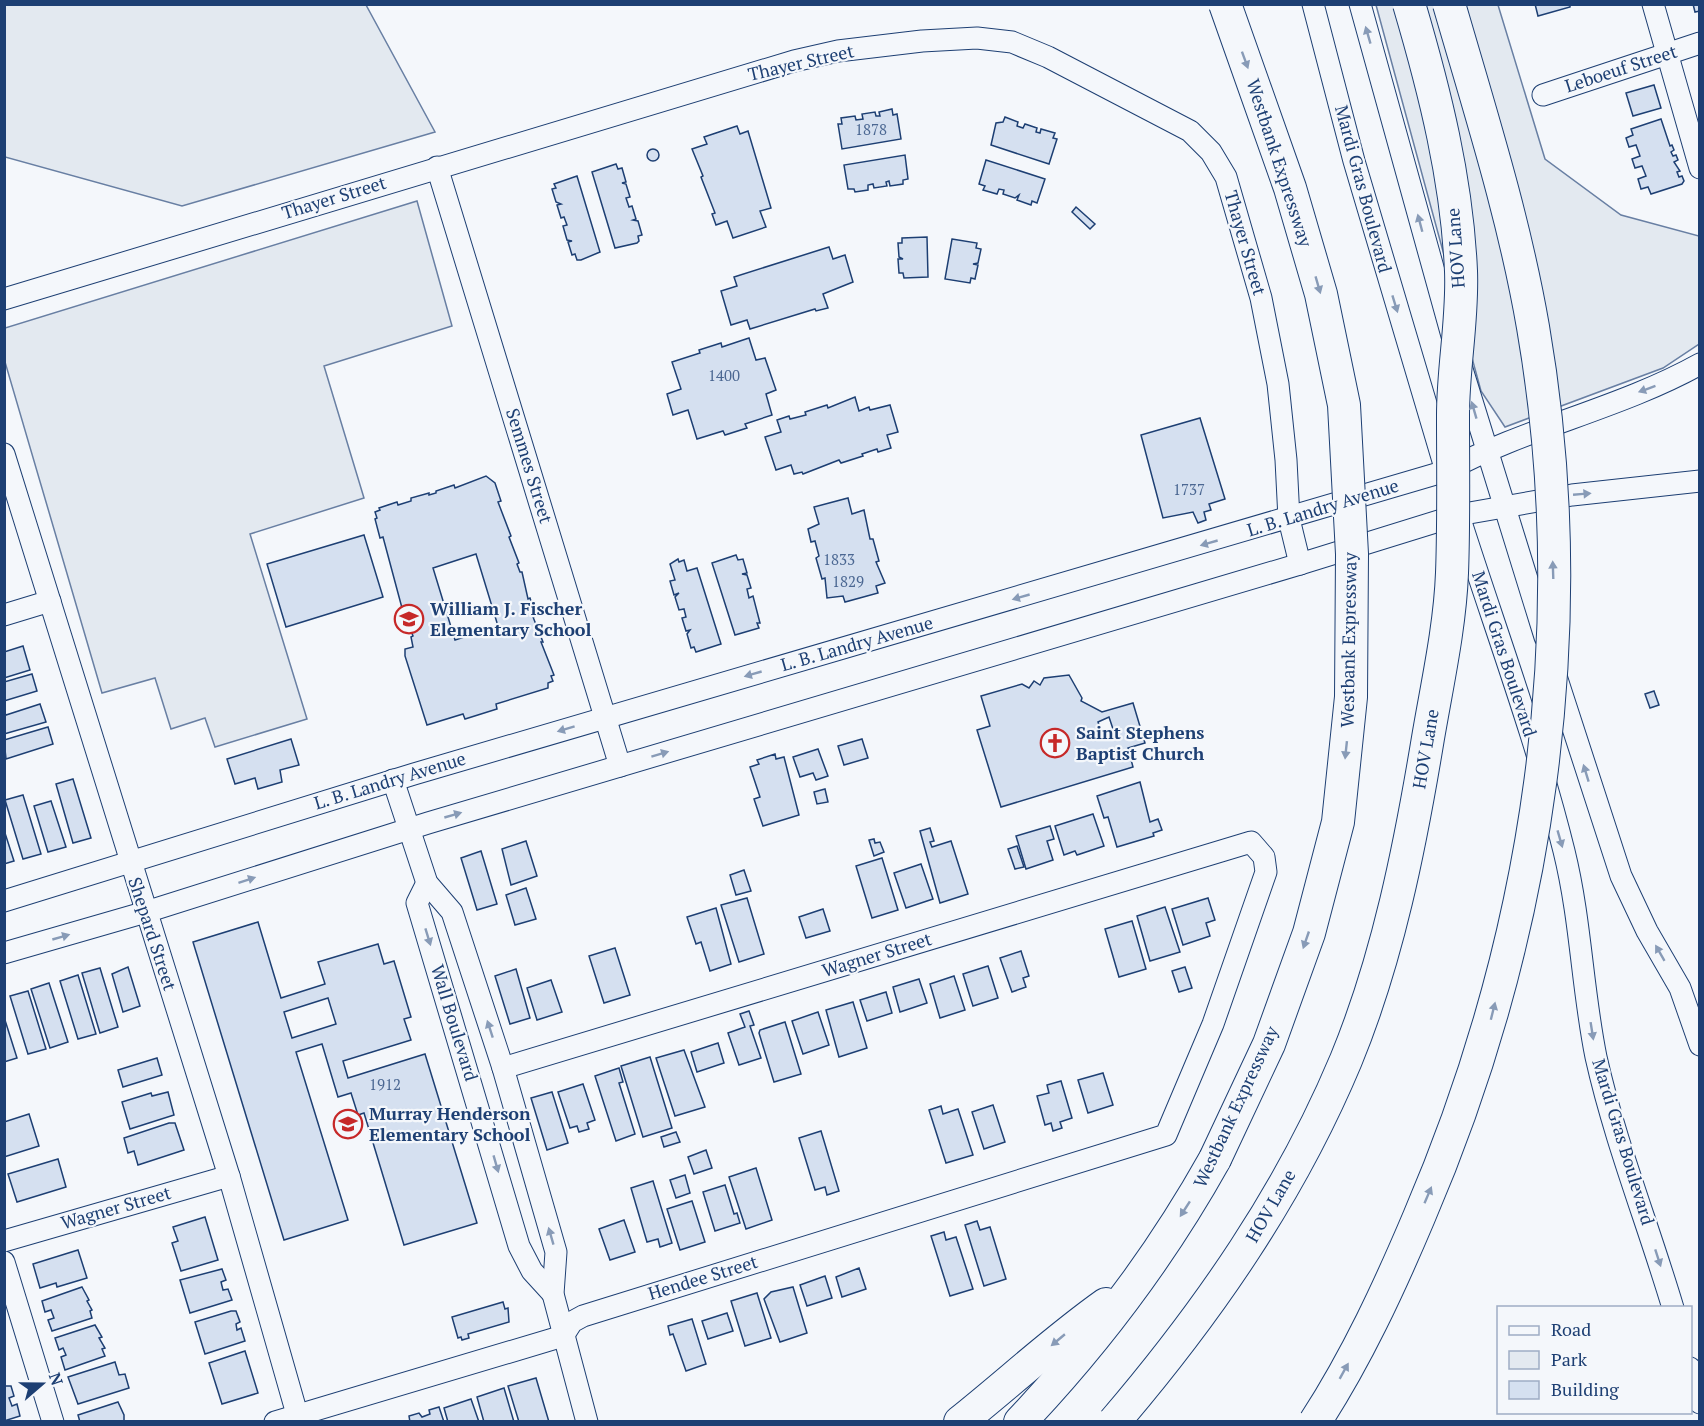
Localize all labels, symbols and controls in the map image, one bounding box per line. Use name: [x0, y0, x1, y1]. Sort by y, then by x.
one-way arrow: [1363, 25, 1372, 43]
street label: Thayer Street: [745, 38, 856, 86]
street label: Leboeuf Street: [1562, 39, 1680, 97]
one-way arrow: [1240, 51, 1250, 69]
street label: Westbank Expressway: [1241, 76, 1319, 251]
street label: Mardi Gras Boulevard: [1330, 102, 1398, 275]
house number: 1878: [855, 119, 887, 139]
street label: Thayer Street: [279, 170, 389, 224]
street label: Thayer Street: [1220, 188, 1272, 298]
street label: HOV Lane: [1440, 207, 1470, 289]
one-way arrow: [1415, 213, 1424, 231]
one-way arrow: [1314, 276, 1323, 294]
one-way arrow: [1391, 295, 1400, 313]
house number: 1400: [708, 365, 740, 385]
one-way arrow: [1638, 385, 1656, 395]
one-way arrow: [1469, 401, 1478, 419]
street label: Semmes Street: [501, 405, 559, 526]
street label: L. B. Landry Avenue: [1244, 473, 1401, 542]
house number: 1737: [1173, 479, 1205, 499]
one-way arrow: [1572, 489, 1591, 499]
one-way arrow: [1200, 539, 1218, 548]
house number: 1833: [823, 549, 855, 569]
street label: Westbank Expressway: [1334, 551, 1362, 728]
one-way arrow: [1548, 561, 1558, 580]
street label: Mardi Gras Boulevard: [1467, 568, 1543, 739]
house number: 1829: [832, 571, 864, 591]
one-way arrow: [1012, 593, 1030, 602]
place label: William J. Fischer Elementary School: [430, 596, 592, 641]
school or university icon: William J. Fischer Elementary School: [393, 603, 425, 635]
street label: L. B. Landry Avenue: [778, 610, 936, 676]
one-way arrow: [744, 670, 762, 679]
street label: HOV Lane: [1406, 707, 1444, 791]
place label: Saint Stephens Baptist Church: [1076, 720, 1205, 765]
one-way arrow: [557, 725, 575, 734]
church icon: Saint Stephens Baptist Church: [1039, 727, 1071, 759]
one-way arrow: [1341, 740, 1351, 759]
street label: L. B. Landry Avenue: [311, 746, 468, 815]
one-way arrow: [652, 749, 670, 758]
one-way arrow: [1581, 764, 1590, 782]
one-way arrow: [444, 810, 462, 819]
one-way arrow: [1556, 830, 1565, 848]
street label: Shepard Street: [123, 874, 183, 994]
one-way arrow: [238, 875, 256, 884]
street label: Wagner Street: [819, 926, 935, 982]
one-way arrow: [424, 928, 433, 946]
one-way arrow: [1300, 931, 1310, 949]
one-way arrow: [52, 932, 70, 941]
one-way arrow: [1655, 944, 1665, 961]
street label: Wall Boulevard: [426, 962, 484, 1084]
one-way arrow: [1489, 1002, 1498, 1020]
one-way arrow: [485, 1020, 495, 1038]
street label: Westbank Expressway: [1187, 1021, 1283, 1191]
one-way arrow: [1588, 1022, 1597, 1041]
street label: Mardi Gras Boulevard: [1587, 1056, 1661, 1228]
house number: 1912: [369, 1074, 401, 1094]
place label: Murray Henderson Elementary School: [369, 1101, 531, 1146]
school or university icon: Murray Henderson Elementary School: [332, 1108, 364, 1140]
one-way arrow: [492, 1155, 501, 1173]
street label: HOV Lane: [1240, 1165, 1301, 1246]
street label: Wagner Street: [58, 1180, 174, 1234]
one-way arrow: [1423, 1186, 1433, 1204]
one-way arrow: [1180, 1201, 1191, 1218]
one-way arrow: [546, 1227, 556, 1246]
street label: Hendee Street: [645, 1249, 761, 1305]
one-way arrow: [1654, 1249, 1663, 1267]
legend: [1497, 1306, 1692, 1414]
text: Road: [1551, 1317, 1591, 1341]
one-way arrow: [1051, 1333, 1066, 1346]
text: Park: [1551, 1347, 1588, 1371]
north arrow: [12, 1354, 72, 1414]
one-way arrow: [1339, 1362, 1349, 1379]
text: N: [44, 1369, 69, 1388]
text: Building: [1551, 1377, 1619, 1401]

